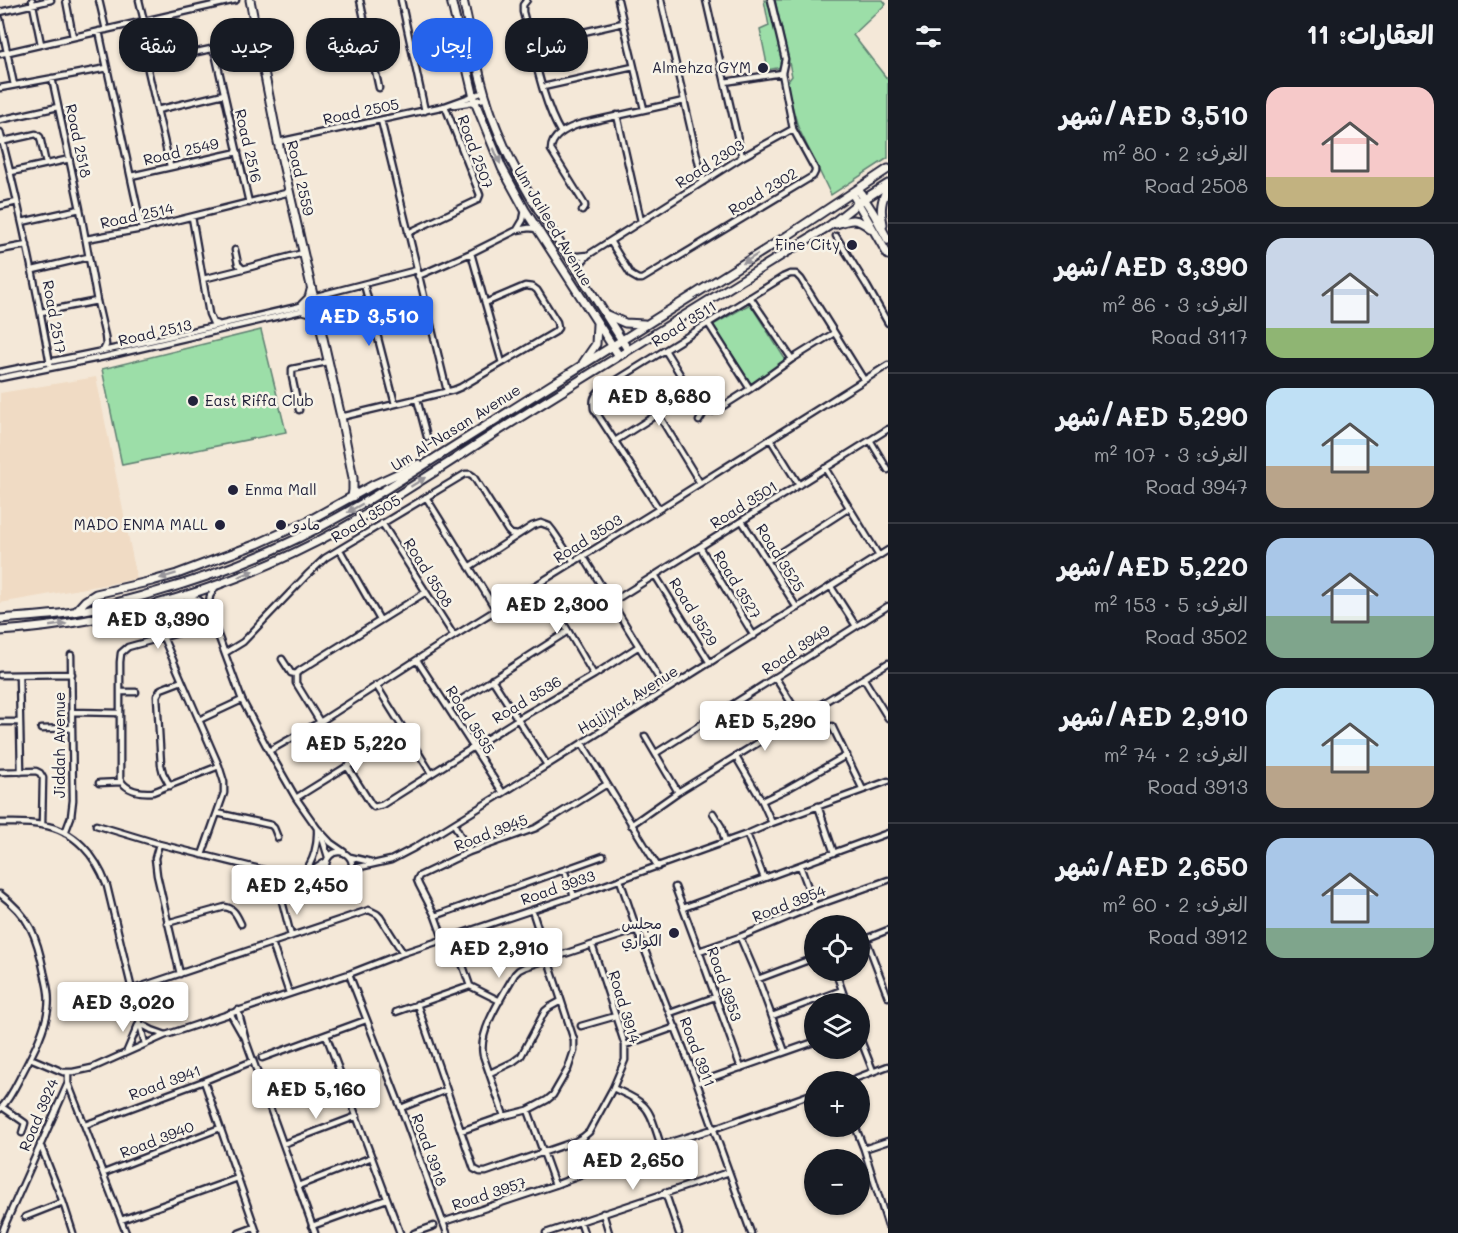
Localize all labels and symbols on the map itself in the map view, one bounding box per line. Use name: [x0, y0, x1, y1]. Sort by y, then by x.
place label: Almehza GYM: [652, 57, 751, 77]
marker: Almehza GYM: [756, 61, 770, 75]
street label: Road 2505: [321, 93, 401, 129]
street label: Road 2518: [61, 102, 97, 180]
street label: Road 2516: [231, 107, 267, 185]
street label: Road 2507: [453, 112, 498, 191]
street label: Road 2549: [141, 133, 221, 169]
street label: Road 2303: [671, 134, 748, 192]
street label: Road 2559: [283, 138, 319, 218]
one-way arrow: [493, 147, 502, 165]
street label: Um Jaileed Avenue: [510, 161, 598, 290]
street label: Road 2302: [724, 163, 801, 220]
street label: Road 2514: [98, 197, 176, 233]
place label: Fine City: [775, 234, 840, 254]
marker: Fine City: [845, 238, 859, 252]
one-way arrow: [741, 254, 758, 265]
street label: Road 2517: [39, 278, 71, 355]
street label: Road 3511: [647, 295, 720, 351]
pin: AED 3,510: [300, 296, 438, 347]
street label: Road 2513: [116, 314, 194, 350]
pin: AED 8,680: [590, 376, 728, 427]
street label: Um Al-Nasan Avenue: [387, 379, 524, 475]
place label: East Riffa Club: [205, 390, 314, 410]
marker: East Riffa Club: [186, 394, 200, 408]
street label: Road 3501: [706, 476, 781, 533]
one-way arrow: [409, 477, 426, 488]
place label: Enma Mall: [245, 479, 317, 499]
marker: Enma Mall: [226, 483, 240, 497]
street label: Road 3505: [327, 490, 404, 547]
one-way arrow: [346, 503, 363, 513]
street label: Road 3503: [549, 509, 626, 567]
place label: MADO ENMA MALL: [74, 514, 208, 534]
place label: مادو: [292, 514, 320, 534]
marker: MADO ENMA MALL: [213, 518, 227, 532]
marker: مادو: [274, 518, 288, 532]
street label: Road 3525: [752, 520, 810, 595]
street label: Road 3508: [400, 534, 458, 611]
street label: Road 3527: [710, 547, 766, 622]
one-way arrow: [237, 569, 255, 578]
one-way arrow: [159, 572, 177, 581]
street label: Road 3529: [665, 574, 723, 649]
pin: AED 2,300: [488, 584, 626, 635]
pin: AED 3,390: [89, 599, 227, 650]
one-way arrow: [49, 620, 68, 629]
street label: Road 3949: [758, 620, 834, 679]
street label: Hajjiyat Avenue: [573, 660, 682, 738]
street label: Road 3536: [488, 671, 565, 728]
street label: Road 3535: [442, 681, 500, 758]
street label: Jiddah Avenue: [49, 692, 69, 798]
pin: AED 5,290: [696, 701, 834, 752]
pin: AED 5,220: [287, 723, 425, 774]
street label: Road 3945: [451, 809, 530, 855]
pin: AED 2,450: [228, 865, 366, 916]
street label: Road 3933: [518, 865, 598, 909]
street label: Road 3954: [749, 880, 829, 926]
place label: مجلس الكواري: [621, 913, 662, 952]
marker: مجلس الكواري: [667, 926, 681, 940]
pin: AED 2,910: [430, 928, 568, 979]
street label: Road 3953: [703, 944, 747, 1024]
street label: Road 3914: [604, 968, 646, 1046]
pin: AED 3,020: [54, 982, 192, 1033]
street label: Road 3911: [675, 1014, 720, 1089]
street label: Road 3941: [126, 1060, 203, 1104]
pin: AED 5,160: [247, 1069, 385, 1120]
street label: Road 3924: [14, 1075, 62, 1154]
street label: Road 3918: [408, 1111, 452, 1189]
street label: Road 3940: [117, 1116, 197, 1162]
pin: AED 2,650: [564, 1140, 702, 1191]
street label: Road 3957: [449, 1172, 528, 1214]

